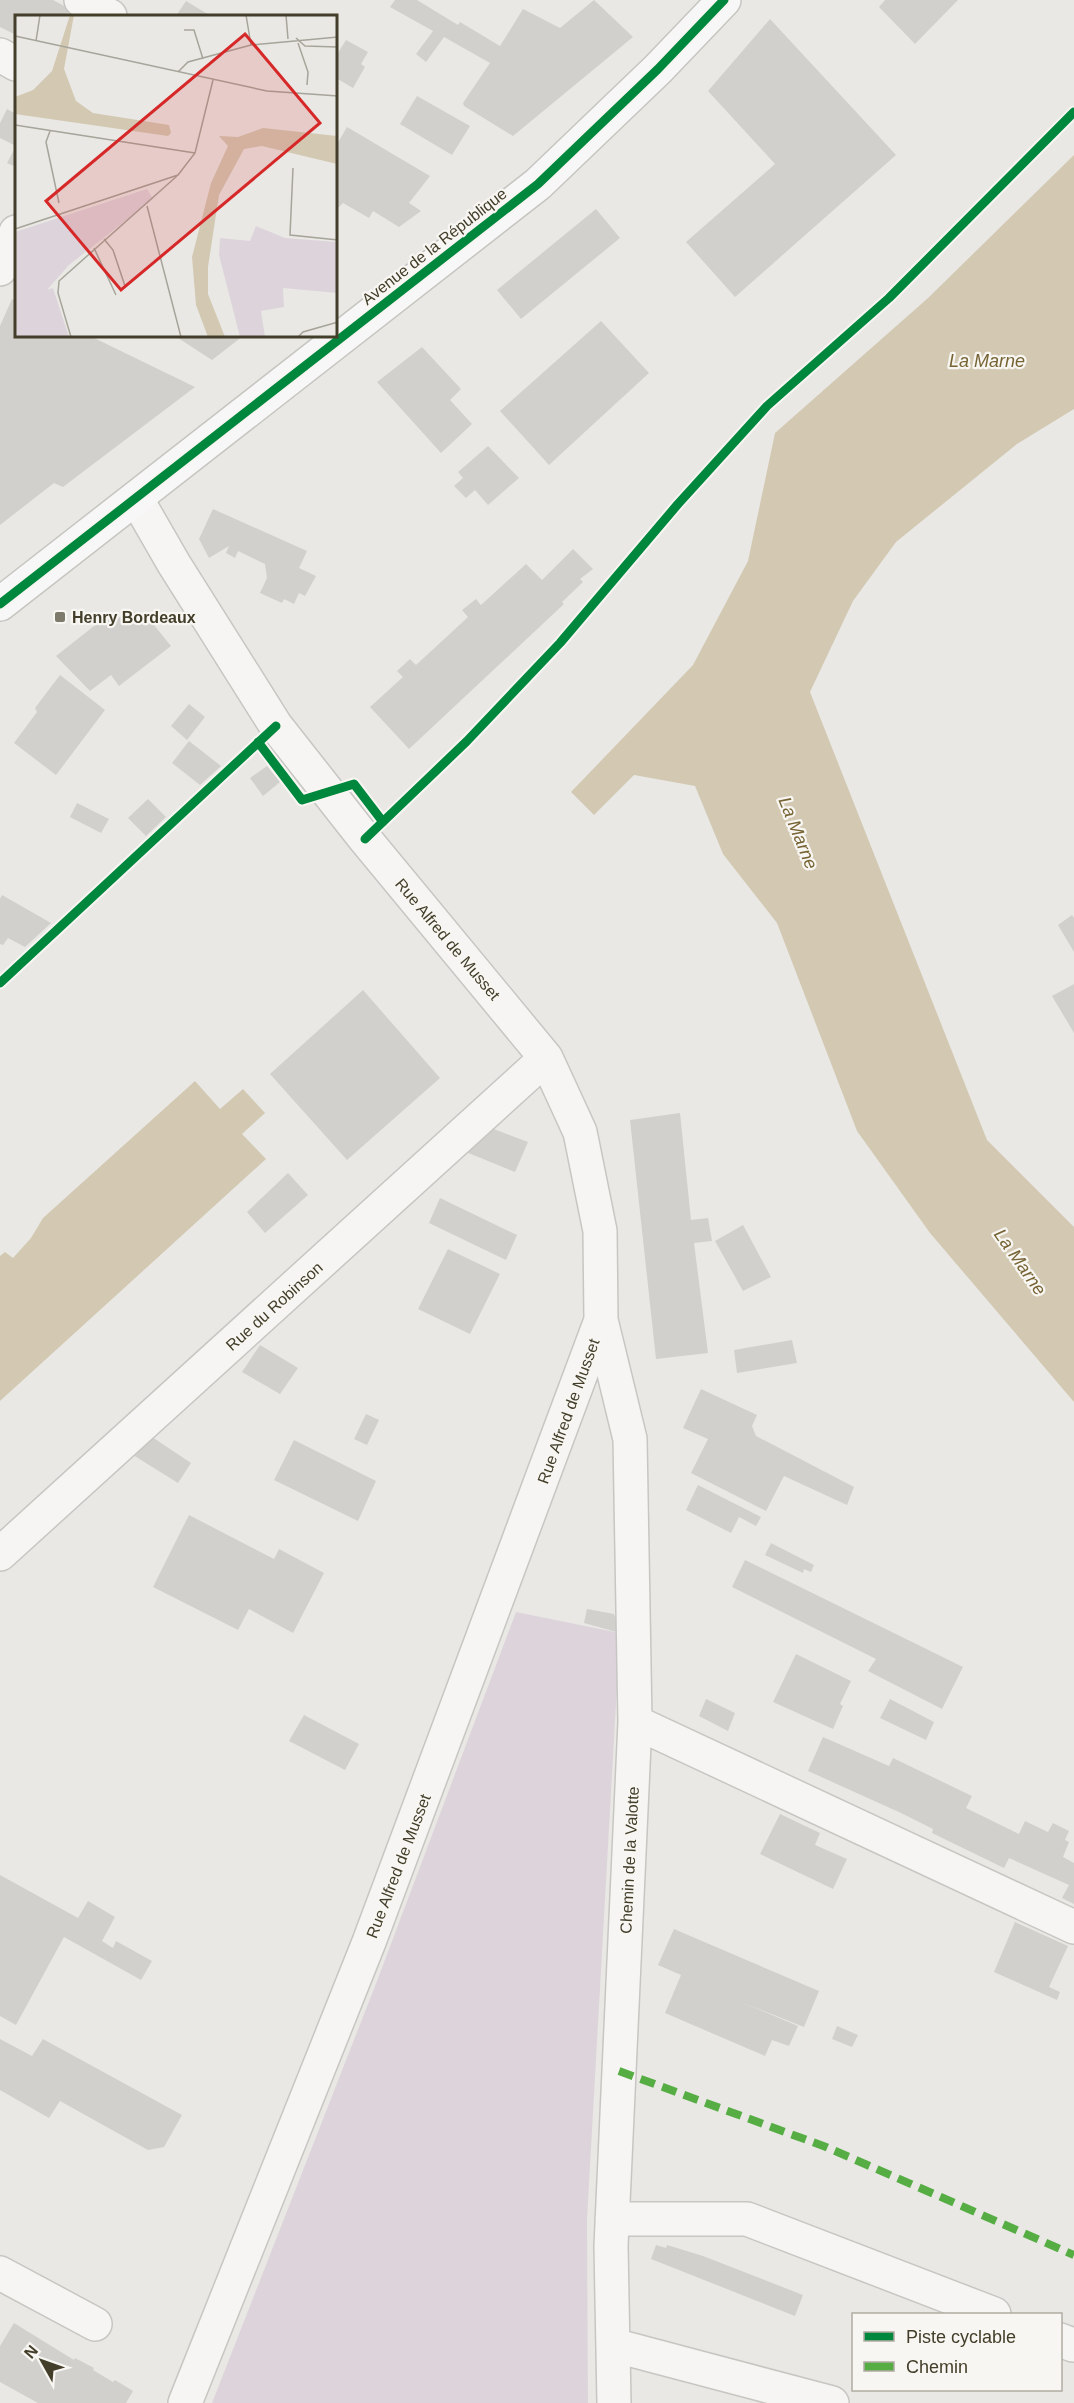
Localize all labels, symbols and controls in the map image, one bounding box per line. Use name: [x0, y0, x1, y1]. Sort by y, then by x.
inset map: [15, 15, 338, 338]
street label: Avenue de la République: [359, 185, 510, 308]
water label: La Marne: [949, 351, 1025, 371]
place label: Henry Bordeaux: [72, 609, 196, 626]
marker: Henry Bordeaux: [53, 610, 67, 624]
water label: La Marne: [774, 794, 822, 872]
street label: Rue Alfred de Musset: [392, 875, 504, 1004]
water label: La Marne: [990, 1225, 1050, 1299]
street label: Rue du Robinson: [223, 1259, 326, 1354]
street label: Rue Alfred de Musset: [534, 1336, 603, 1486]
street label: Chemin de la Valotte: [617, 1786, 642, 1934]
street label: Rue Alfred de Musset: [363, 1791, 434, 1941]
legend: [852, 2313, 1062, 2391]
text: Piste cyclable: [906, 2327, 1016, 2347]
north arrow: [12, 2331, 72, 2391]
text: N: [21, 2342, 41, 2362]
text: Chemin: [906, 2357, 968, 2377]

